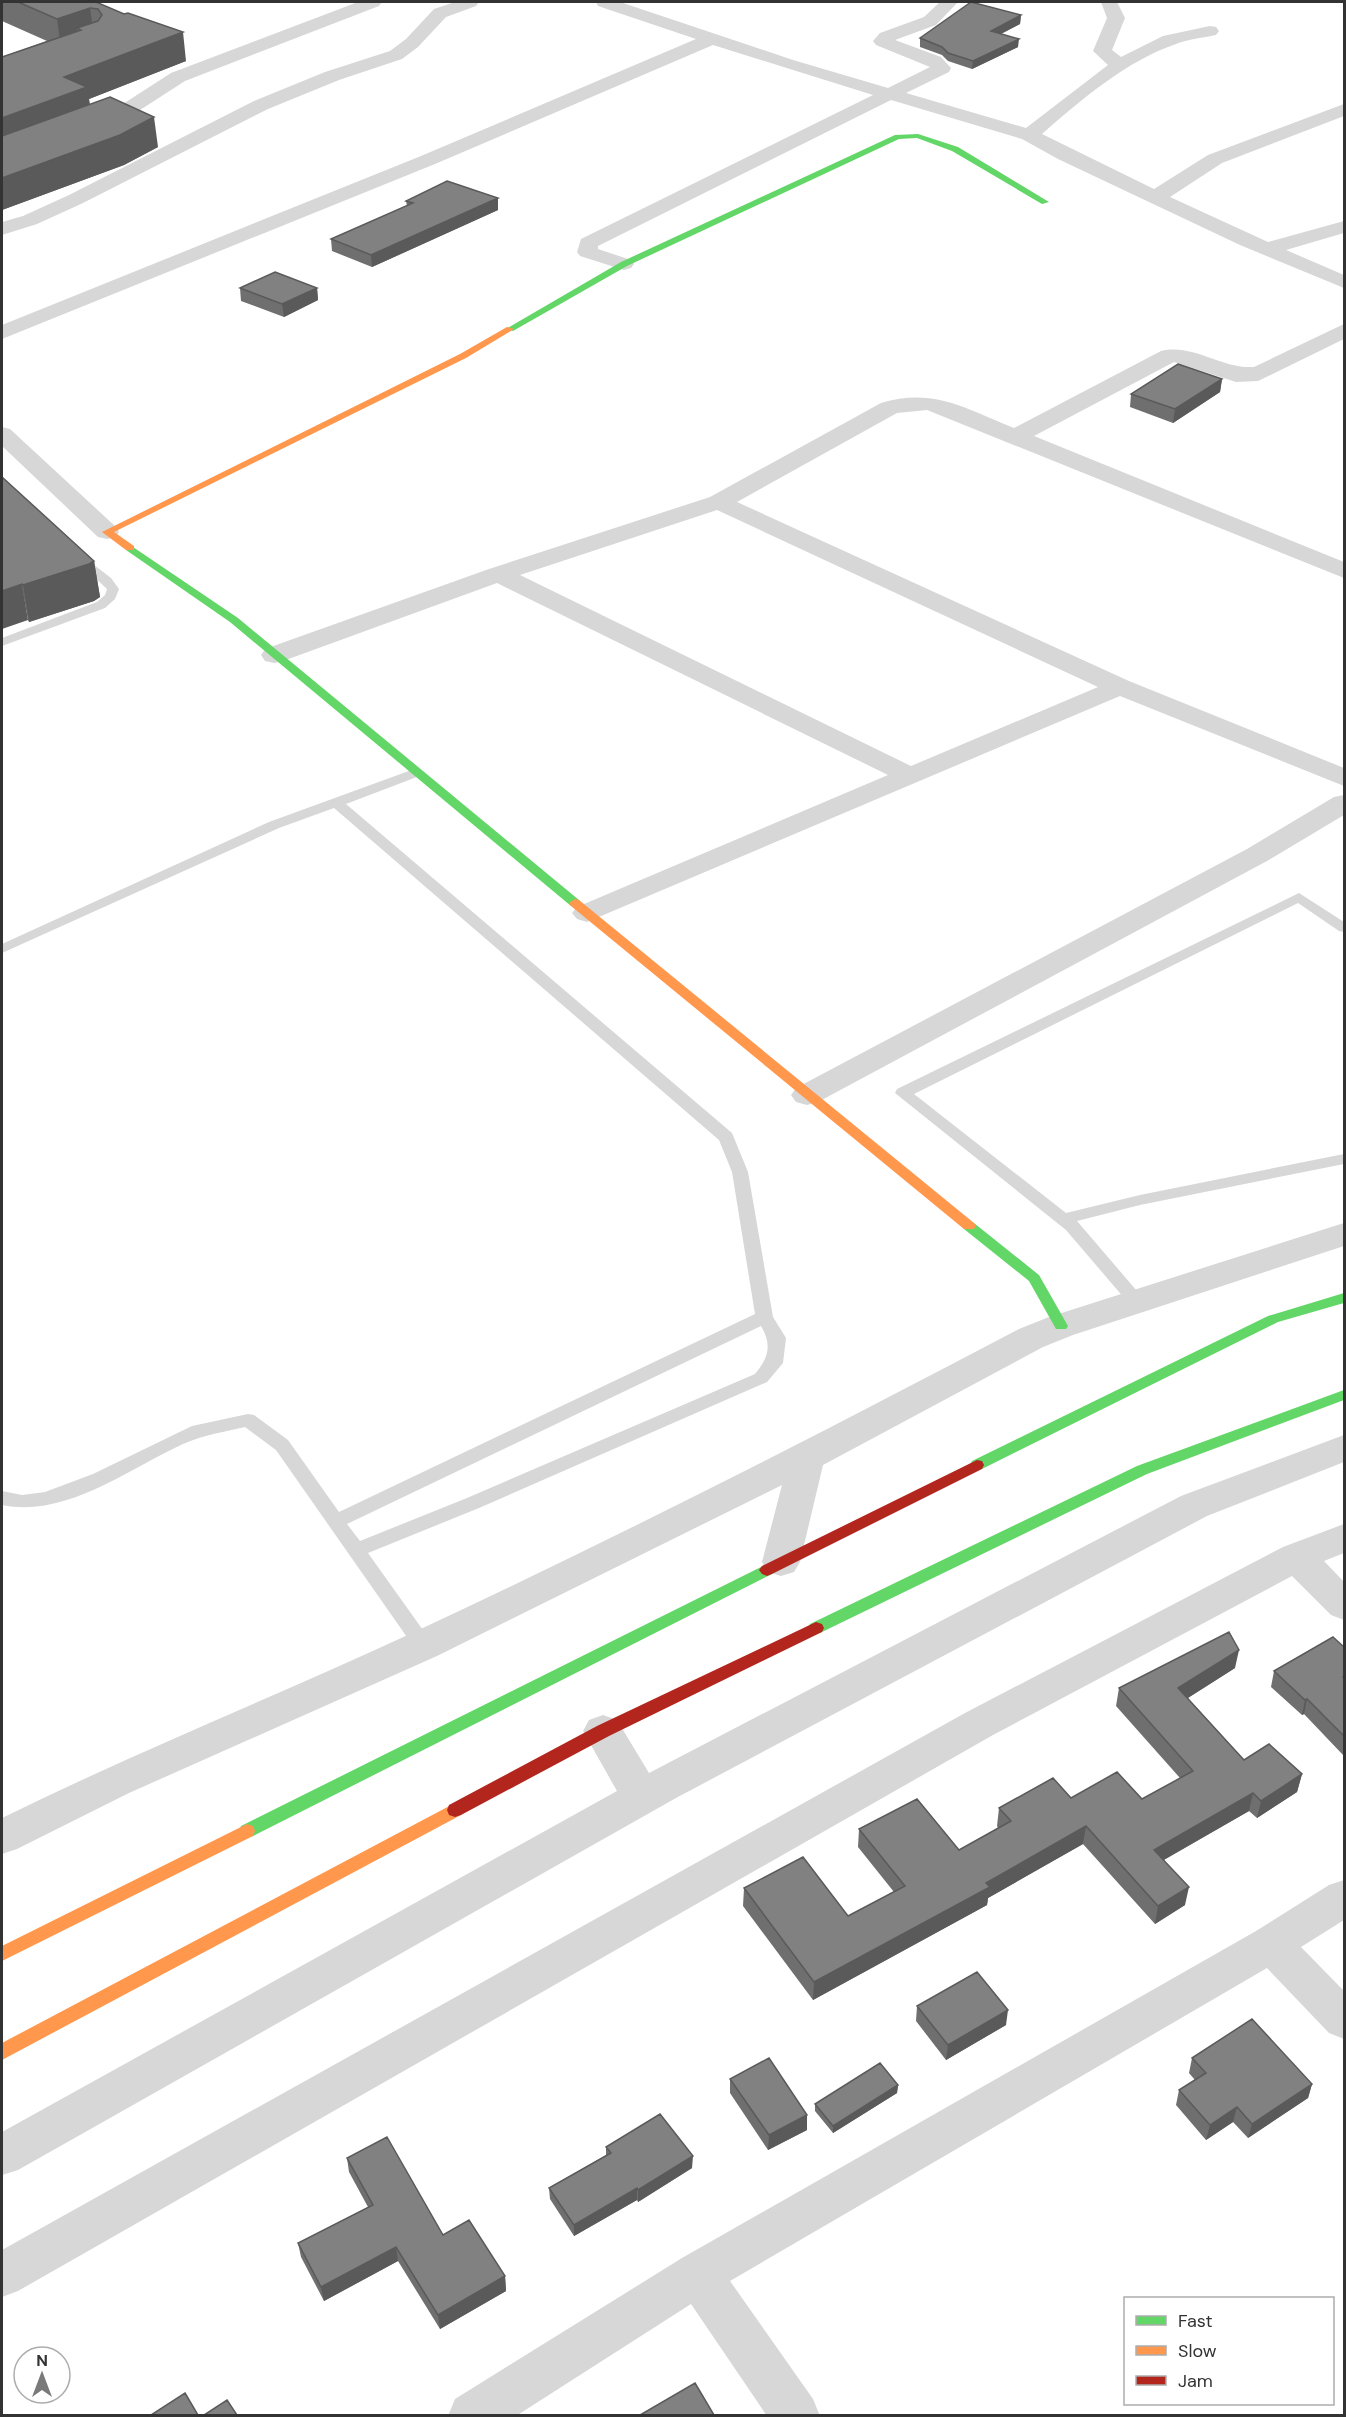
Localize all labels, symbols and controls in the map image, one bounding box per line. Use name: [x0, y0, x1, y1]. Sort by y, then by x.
legend: [1124, 2297, 1334, 2405]
text: Fast: [1178, 2309, 1213, 2333]
text: Slow: [1178, 2339, 1217, 2363]
north arrow: [12, 2345, 72, 2405]
text: N: [36, 2350, 48, 2371]
text: Jam: [1178, 2369, 1213, 2393]

